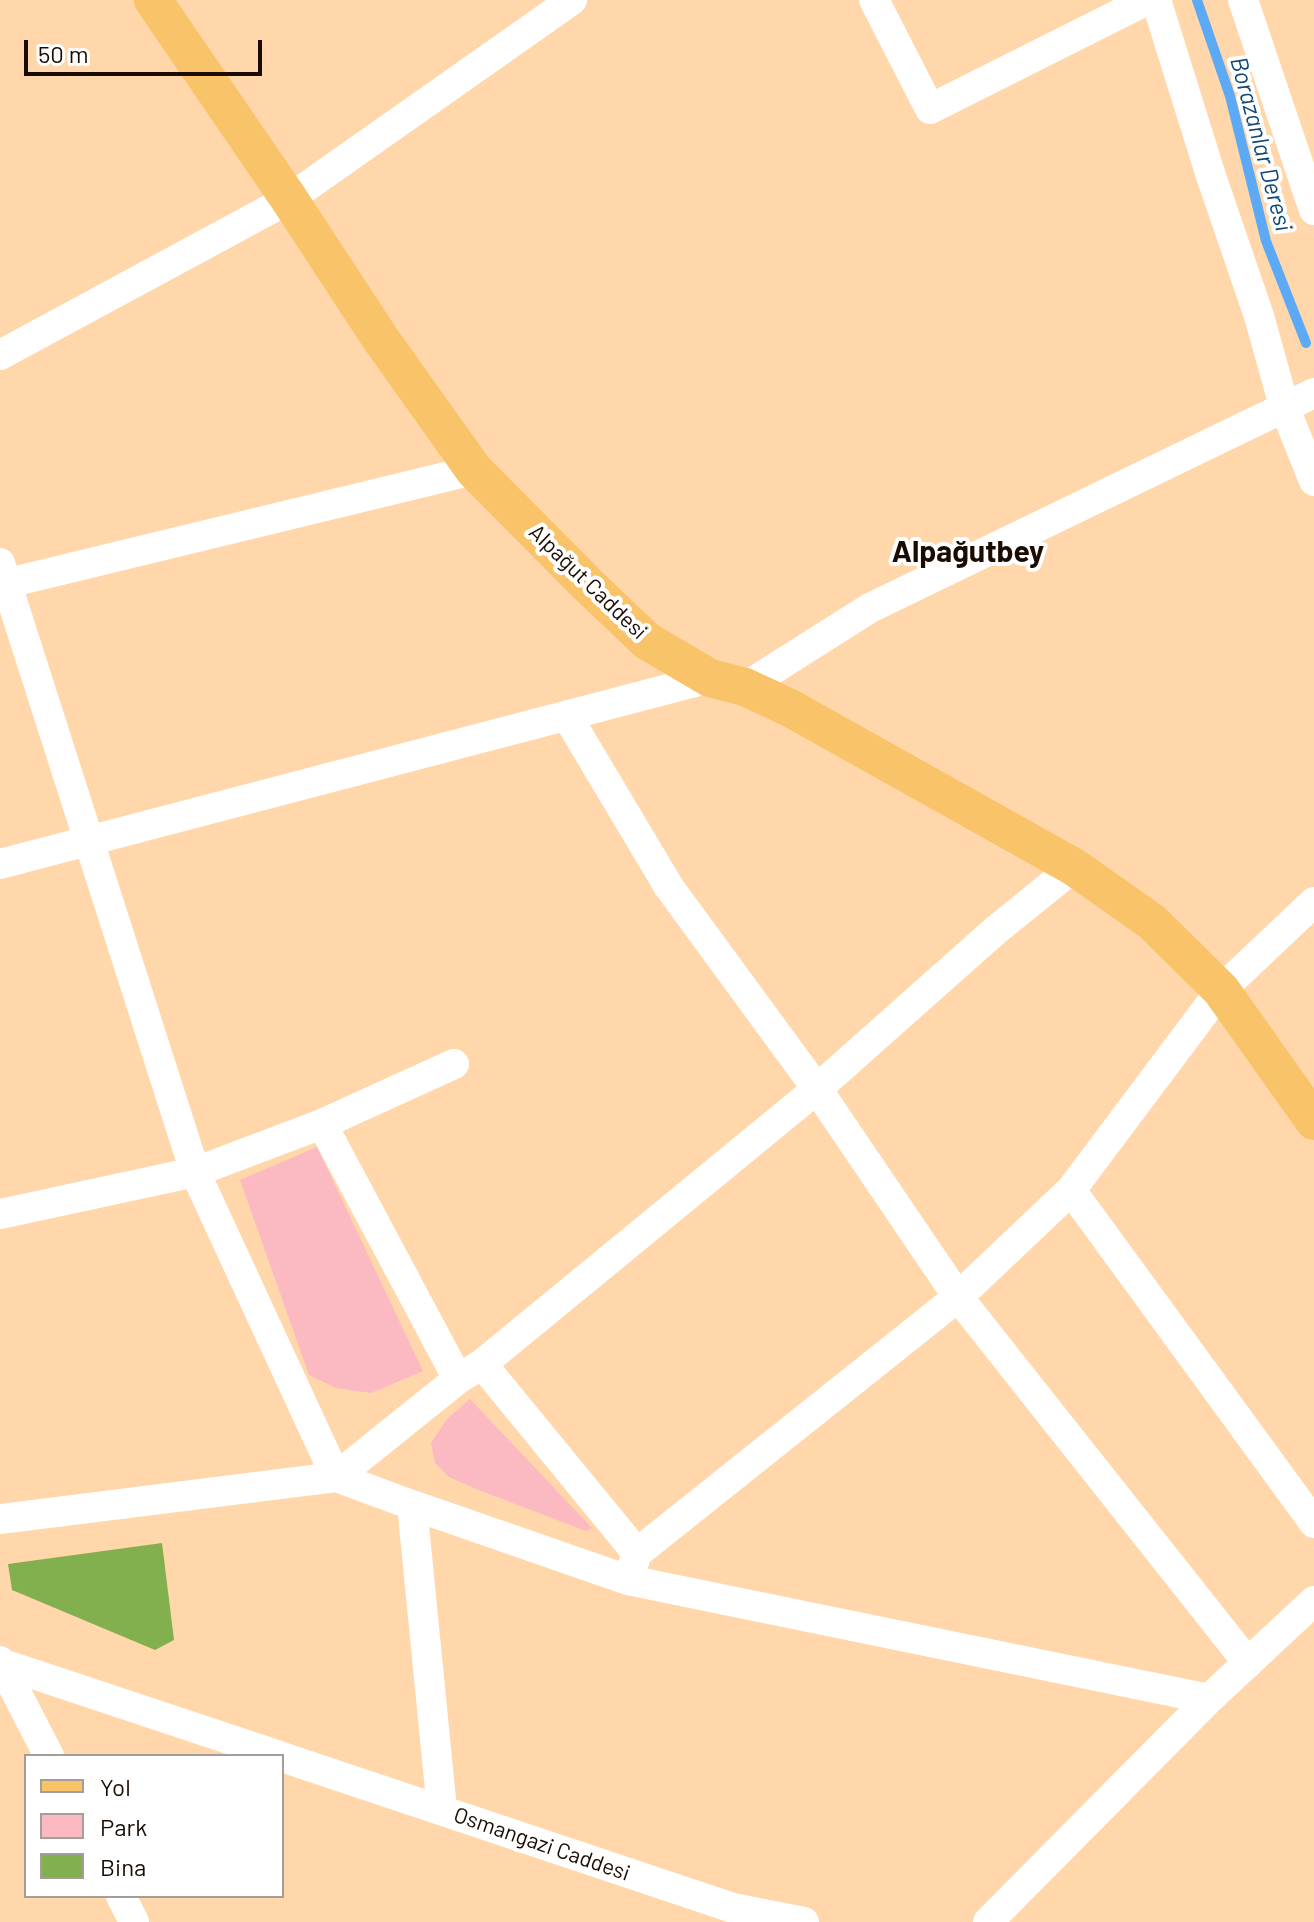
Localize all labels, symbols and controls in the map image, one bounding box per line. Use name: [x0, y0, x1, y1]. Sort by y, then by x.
scale bar: [28, 24, 266, 74]
text: 50 m: [38, 39, 89, 68]
water label: Borazanlar Deresi: [1224, 54, 1298, 234]
street label: Alpağut Caddesi: [523, 519, 653, 645]
district label: Alpağutbey: [892, 534, 1044, 570]
legend: [24, 1754, 284, 1898]
text: Yol: [100, 1772, 131, 1801]
street label: Osmangazi Caddesi: [450, 1801, 634, 1887]
text: Park: [100, 1812, 147, 1841]
text: Bina: [100, 1852, 146, 1881]

